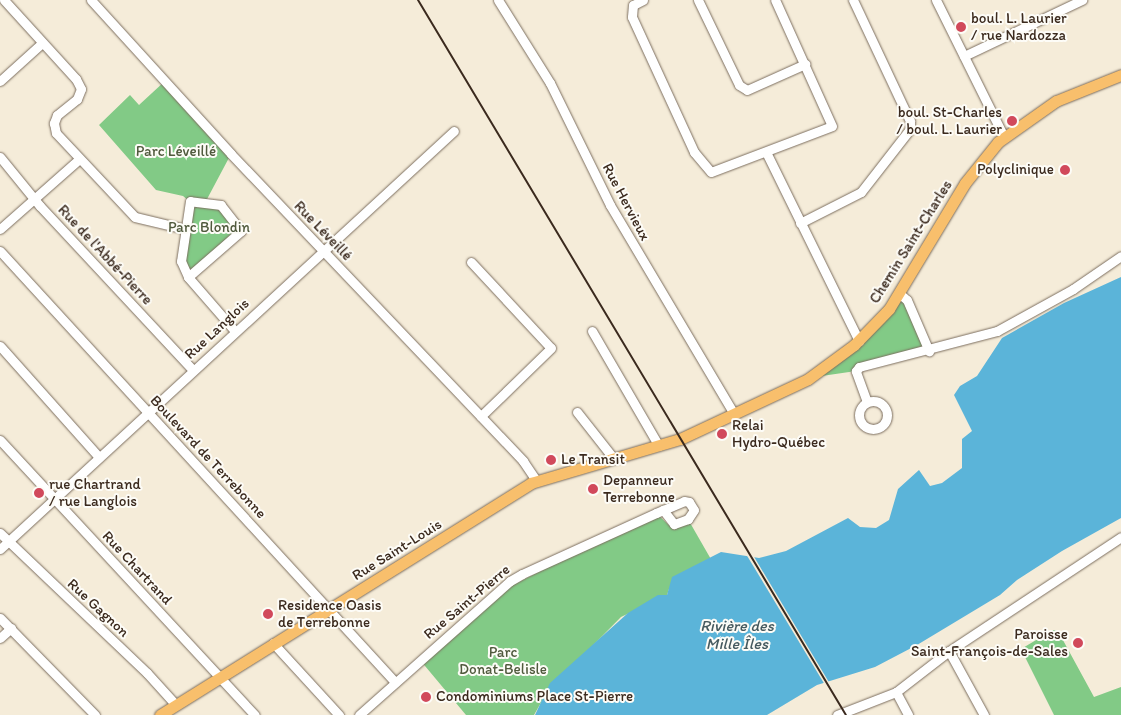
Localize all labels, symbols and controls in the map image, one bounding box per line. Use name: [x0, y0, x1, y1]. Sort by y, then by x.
place label: boul. L. Laurier / rue Nardozza: [971, 9, 1067, 44]
marker: boul. L. Laurier / rue Nardozza: [955, 21, 967, 33]
place label: boul. St-Charles / boul. L. Laurier: [897, 103, 1002, 138]
marker: boul. St-Charles / boul. L. Laurier: [1006, 115, 1018, 127]
park label: Parc Léveillé: [136, 143, 216, 161]
street label: Rue Hervieux: [598, 160, 654, 244]
place label: Polyclinique: [977, 161, 1054, 179]
marker: Polyclinique: [1058, 163, 1072, 177]
street label: Chemin Saint-Charles: [866, 177, 956, 307]
street label: Rue Léveillé: [290, 197, 356, 265]
street label: Rue de l'Abbé-Pierre: [54, 201, 156, 309]
park label: Parc Blondin: [168, 219, 250, 237]
street label: Rue Langlois: [181, 295, 253, 363]
street label: Boulevard de Terrebonne: [147, 392, 269, 522]
place label: Relai Hydro-Québec: [732, 416, 825, 451]
marker: Relai Hydro-Québec: [716, 428, 728, 440]
place label: Le Transit: [561, 451, 624, 469]
marker: Le Transit: [545, 454, 557, 466]
place label: Depanneur Terrebonne: [603, 471, 675, 506]
place label: rue Chartrand / rue Langlois: [49, 475, 140, 510]
marker: Depanneur Terrebonne: [587, 483, 599, 495]
marker: rue Chartrand / rue Langlois: [33, 487, 45, 499]
street label: Rue Saint-Louis: [349, 515, 445, 585]
street label: Rue Chartrand: [98, 527, 176, 609]
street label: Rue Saint-Pierre: [420, 561, 514, 643]
street label: Rue Gagnon: [63, 575, 133, 641]
place label: Residence Oasis de Terrebonne: [278, 596, 382, 631]
marker: Residence Oasis de Terrebonne: [262, 608, 274, 620]
water label: Rivière des Mille Îles: [700, 616, 774, 654]
place label: Paroisse Saint-François-de-Sales: [911, 625, 1068, 660]
marker: Paroisse Saint-François-de-Sales: [1072, 637, 1084, 649]
park label: Parc Donat-Belisle: [459, 643, 547, 678]
place label: Condominiums Place St-Pierre: [436, 688, 633, 706]
marker: Condominiums Place St-Pierre: [420, 691, 432, 703]

